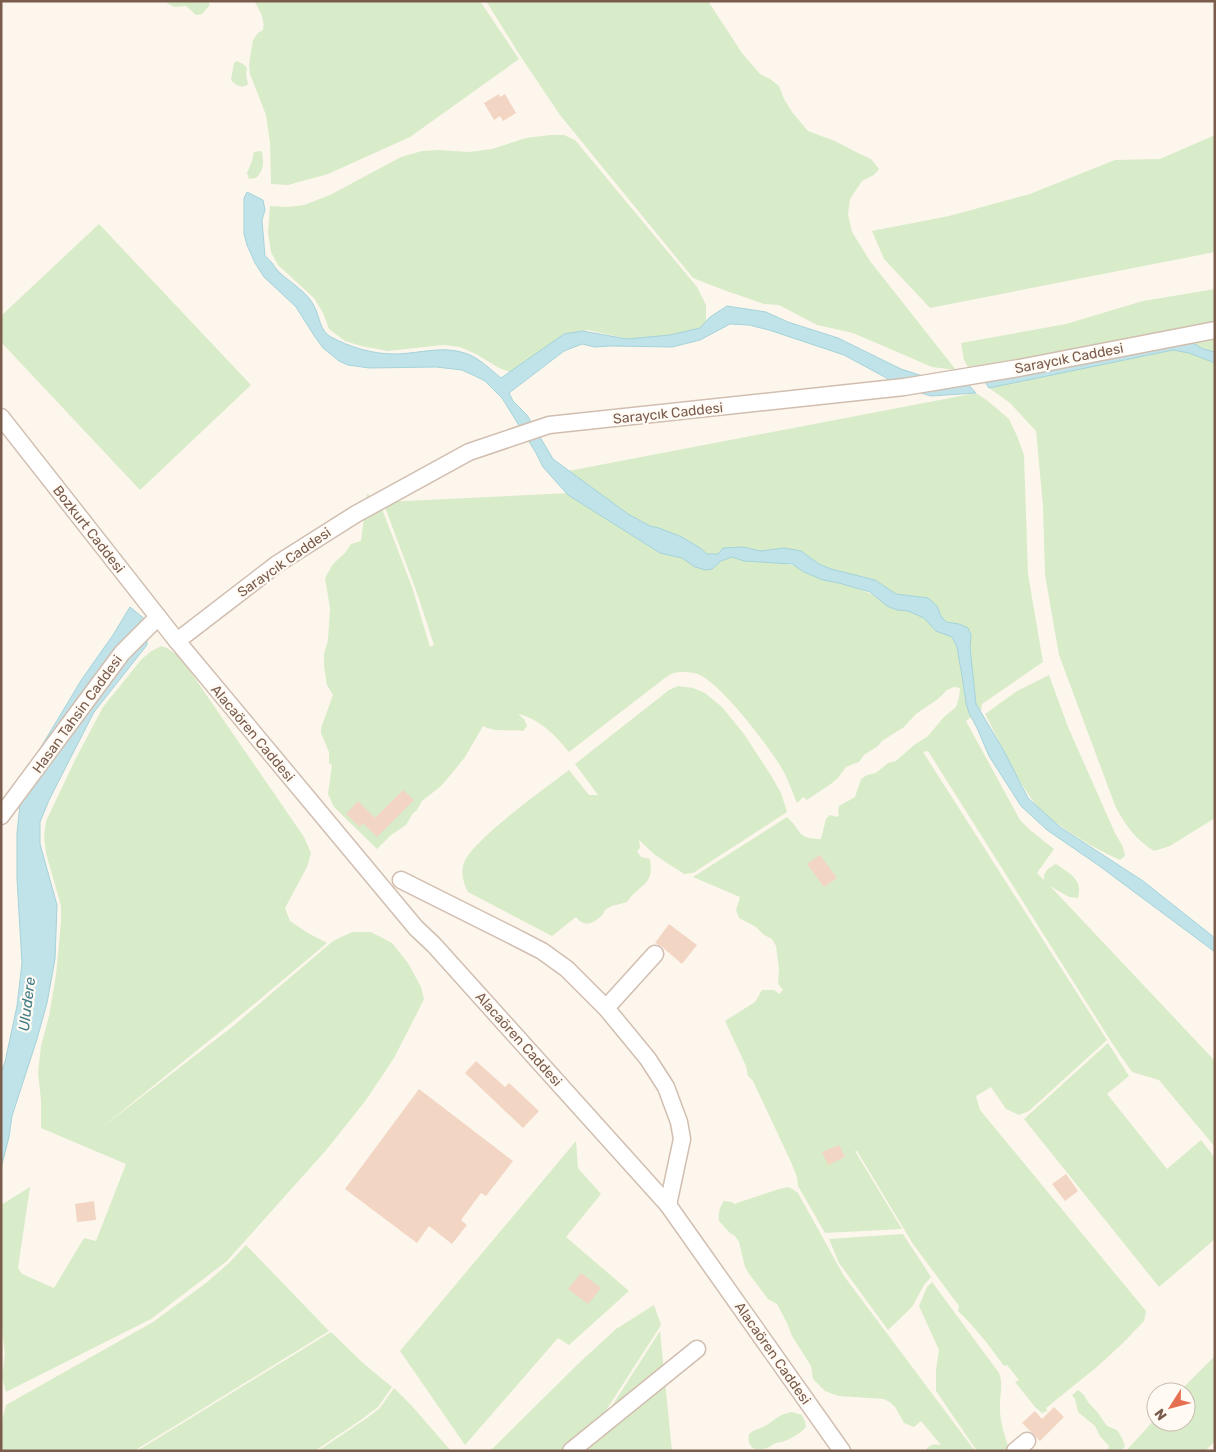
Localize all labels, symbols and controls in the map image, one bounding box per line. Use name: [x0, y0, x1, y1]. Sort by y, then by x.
street label: Saraycık Caddesi: [1013, 340, 1125, 377]
street label: Saraycık Caddesi: [612, 399, 724, 428]
street label: Bozkurt Caddesi: [49, 482, 128, 576]
street label: Saraycık Caddesi: [234, 524, 334, 601]
street label: Hasan Tahsin Caddesi: [29, 652, 126, 777]
street label: Alacaören Caddesi: [207, 682, 298, 785]
water label: Uludere: [15, 975, 39, 1032]
street label: Alacaören Caddesi: [472, 989, 565, 1090]
street label: Alacaören Caddesi: [731, 1299, 814, 1408]
north arrow: [1146, 1382, 1196, 1432]
text: N: [1151, 1405, 1171, 1423]

